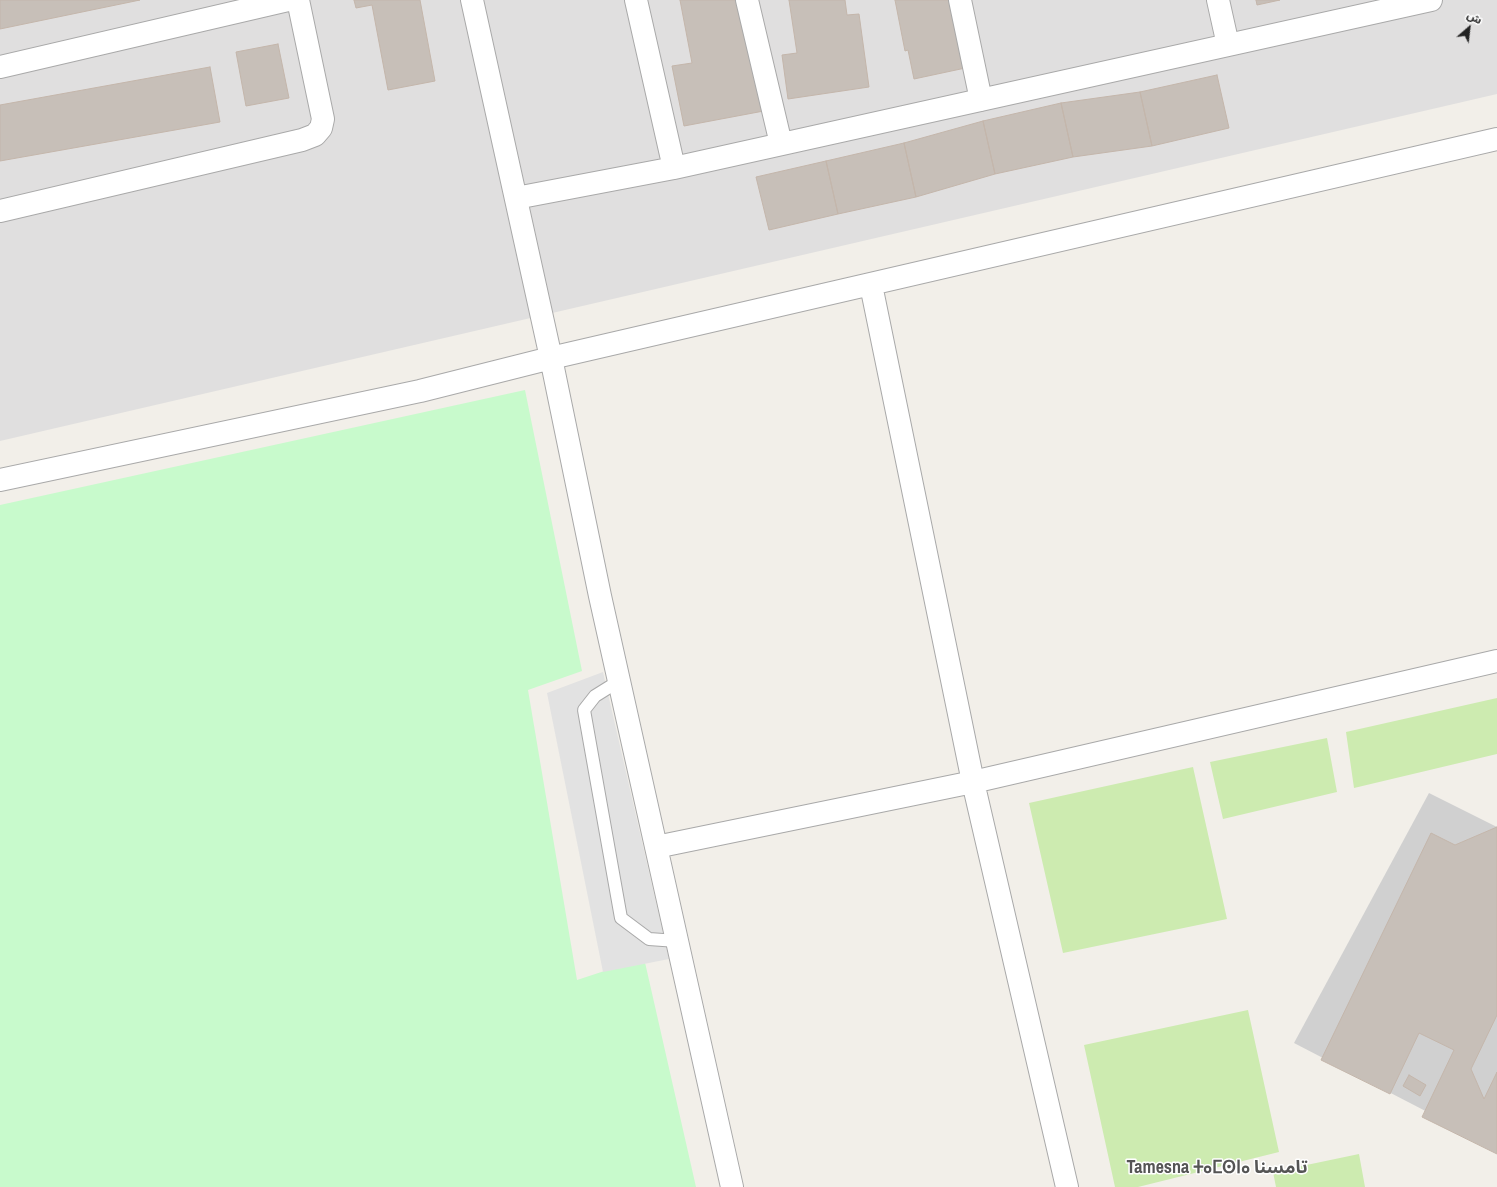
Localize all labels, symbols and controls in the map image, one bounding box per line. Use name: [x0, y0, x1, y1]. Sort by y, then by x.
north arrow: [1449, 8, 1489, 48]
text: ش: [1465, 8, 1485, 27]
district label: Tamesna ⵜⴰⵎⵙⵏⴰ تامسنا: [1126, 1157, 1308, 1179]

